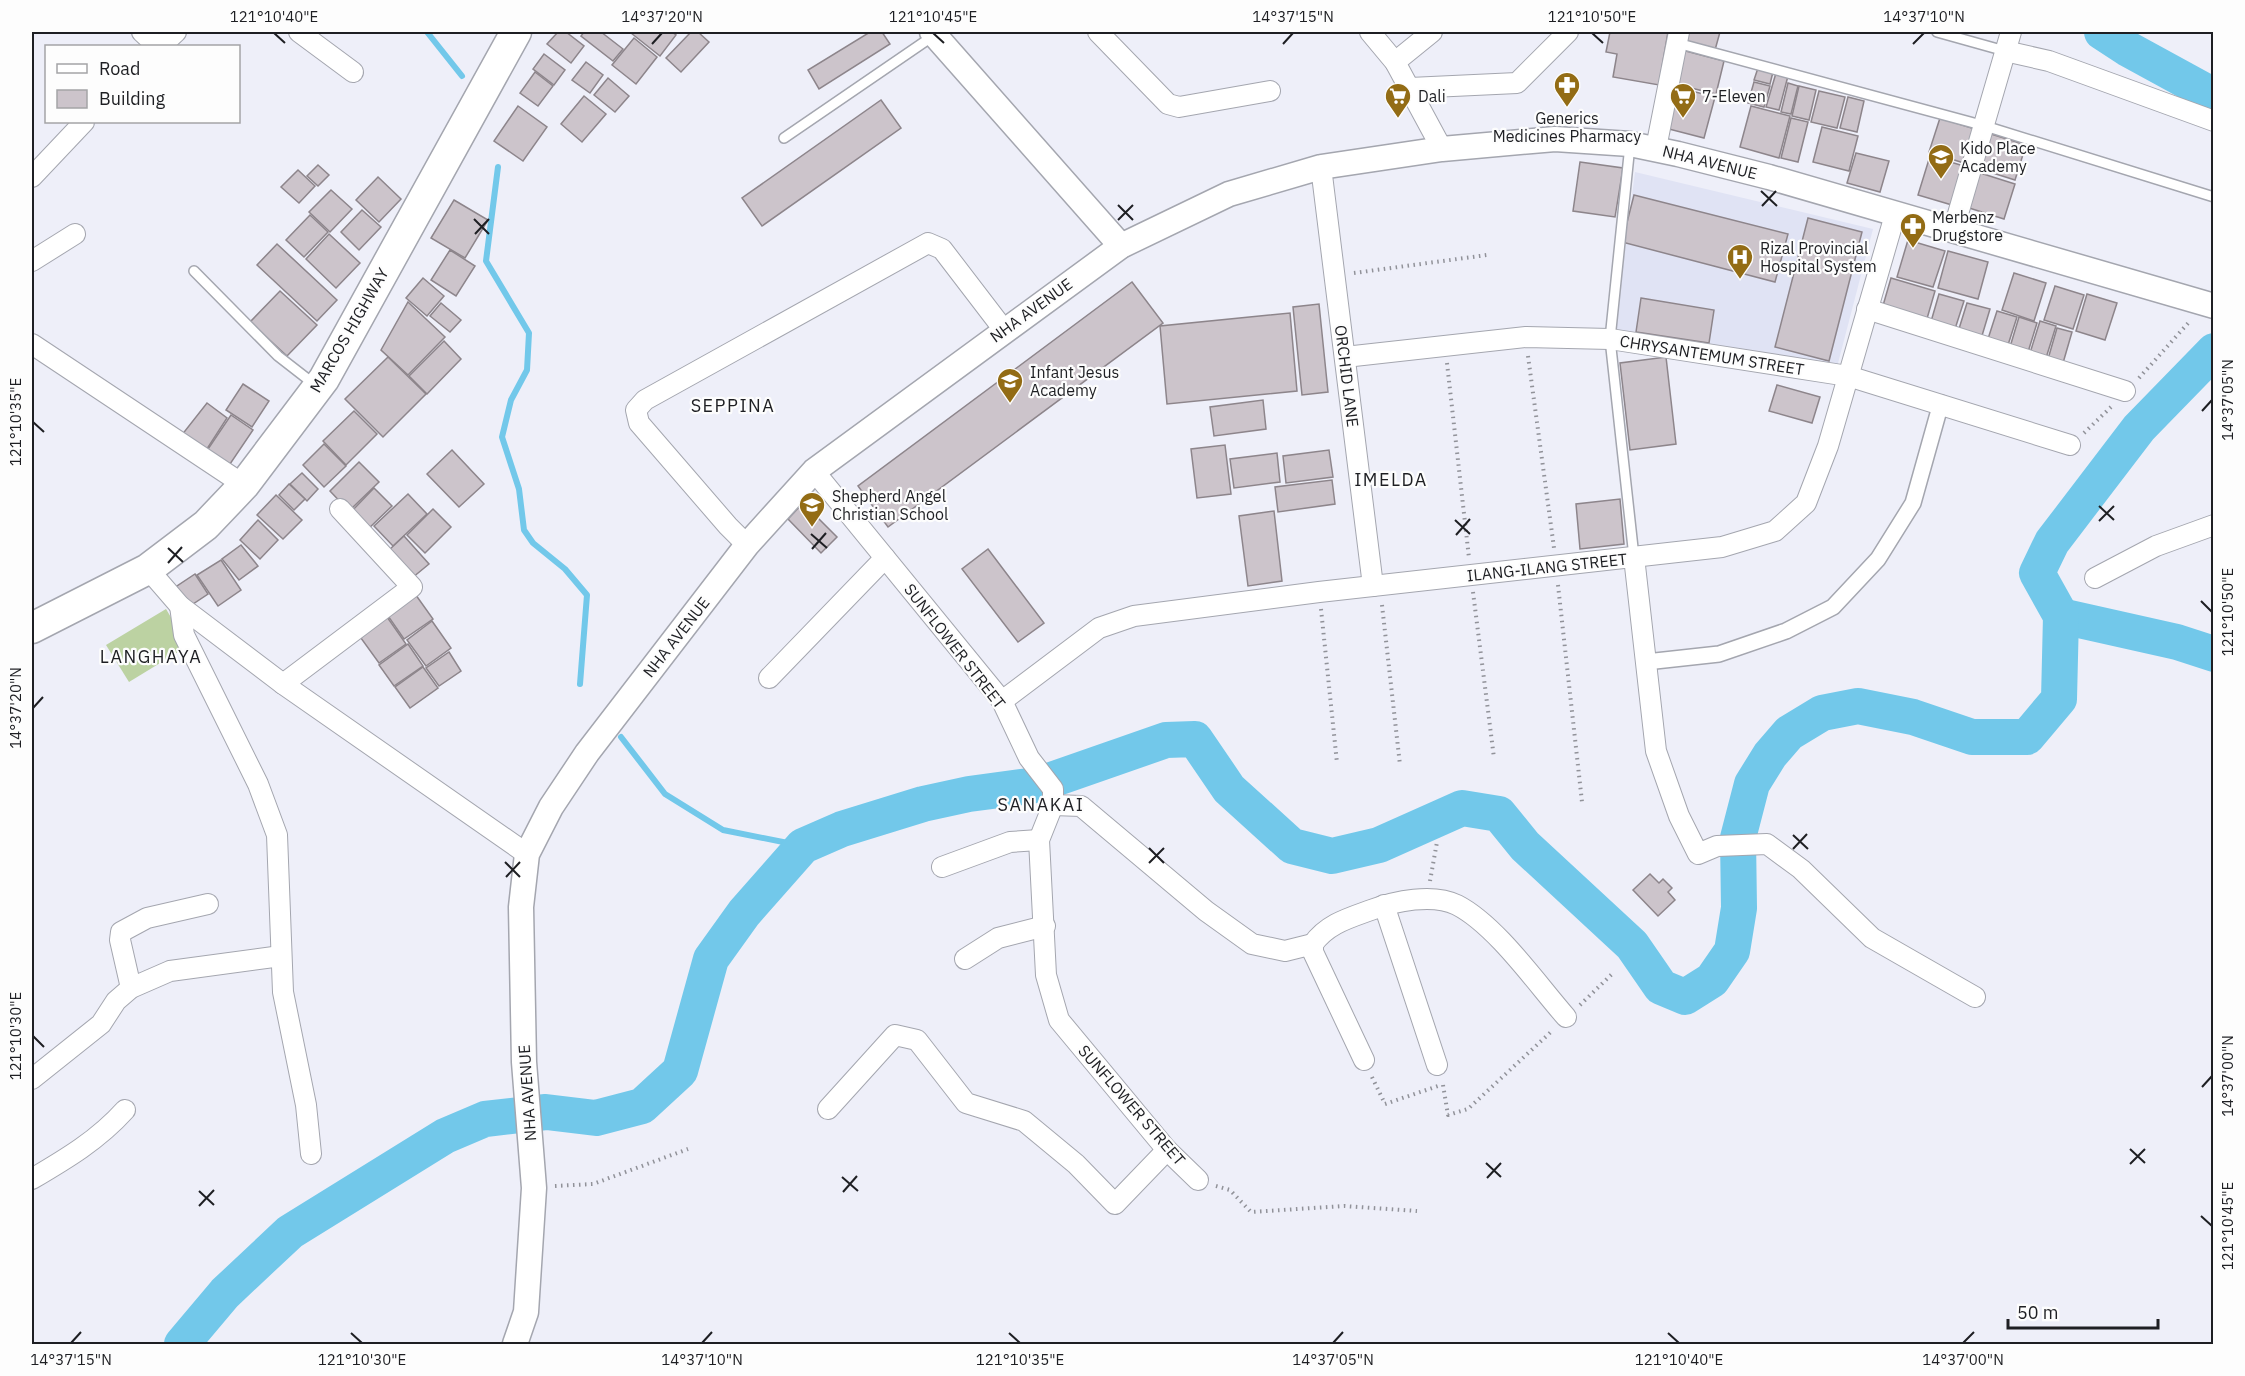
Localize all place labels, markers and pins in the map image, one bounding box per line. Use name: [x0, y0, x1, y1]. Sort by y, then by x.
pharmacy icon: Generics Medicines Pharmacy: [1552, 70, 1582, 108]
supermarket icon: Dali: [1383, 81, 1413, 119]
supermarket icon: 7-Eleven: [1668, 81, 1698, 119]
place label: Dali: [1418, 86, 1446, 106]
place label: 7-Eleven: [1702, 86, 1766, 106]
place label: Generics Medicines Pharmacy: [1493, 108, 1641, 146]
place label: Kido Place Academy: [1960, 138, 2036, 176]
school or university icon: Kido Place Academy: [1926, 142, 1956, 180]
place label: Merbenz Drugstore: [1932, 207, 2003, 245]
pharmacy icon: Merbenz Drugstore: [1898, 211, 1928, 249]
place label: Rizal Provincial Hospital System: [1760, 238, 1877, 276]
hospital icon: Rizal Provincial Hospital System: [1725, 242, 1755, 280]
place label: Infant Jesus Academy: [1030, 362, 1119, 400]
school or university icon: Infant Jesus Academy: [995, 366, 1025, 404]
place label: Shepherd Angel Christian School: [832, 486, 948, 524]
school or university icon: Shepherd Angel Christian School: [797, 490, 827, 528]

